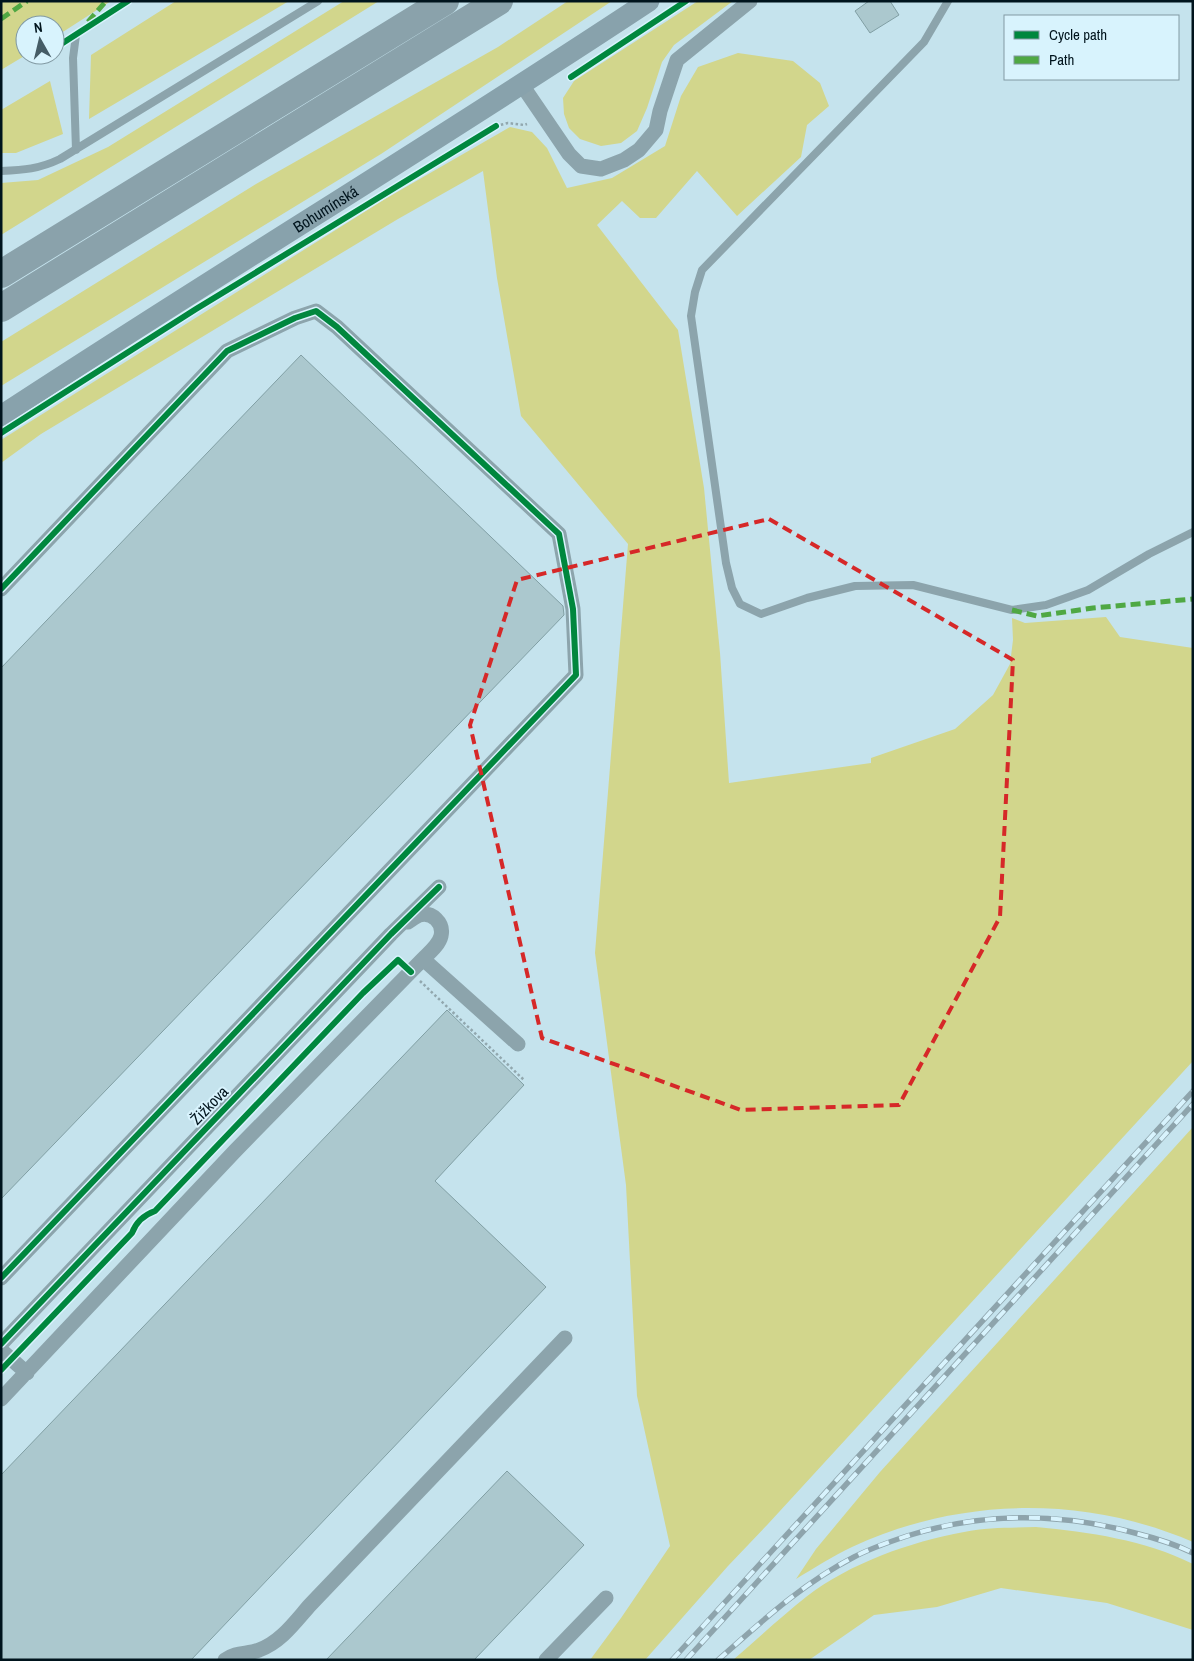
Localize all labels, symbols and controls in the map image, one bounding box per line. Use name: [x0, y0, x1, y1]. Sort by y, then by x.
north arrow: [15, 15, 65, 65]
legend: [1004, 15, 1179, 80]
text: N: [33, 18, 44, 37]
text: Cycle path: [1049, 24, 1107, 45]
text: Path: [1049, 49, 1074, 70]
street label: Bohumínská: [289, 180, 363, 238]
street label: Žižkova: [185, 1080, 233, 1129]

